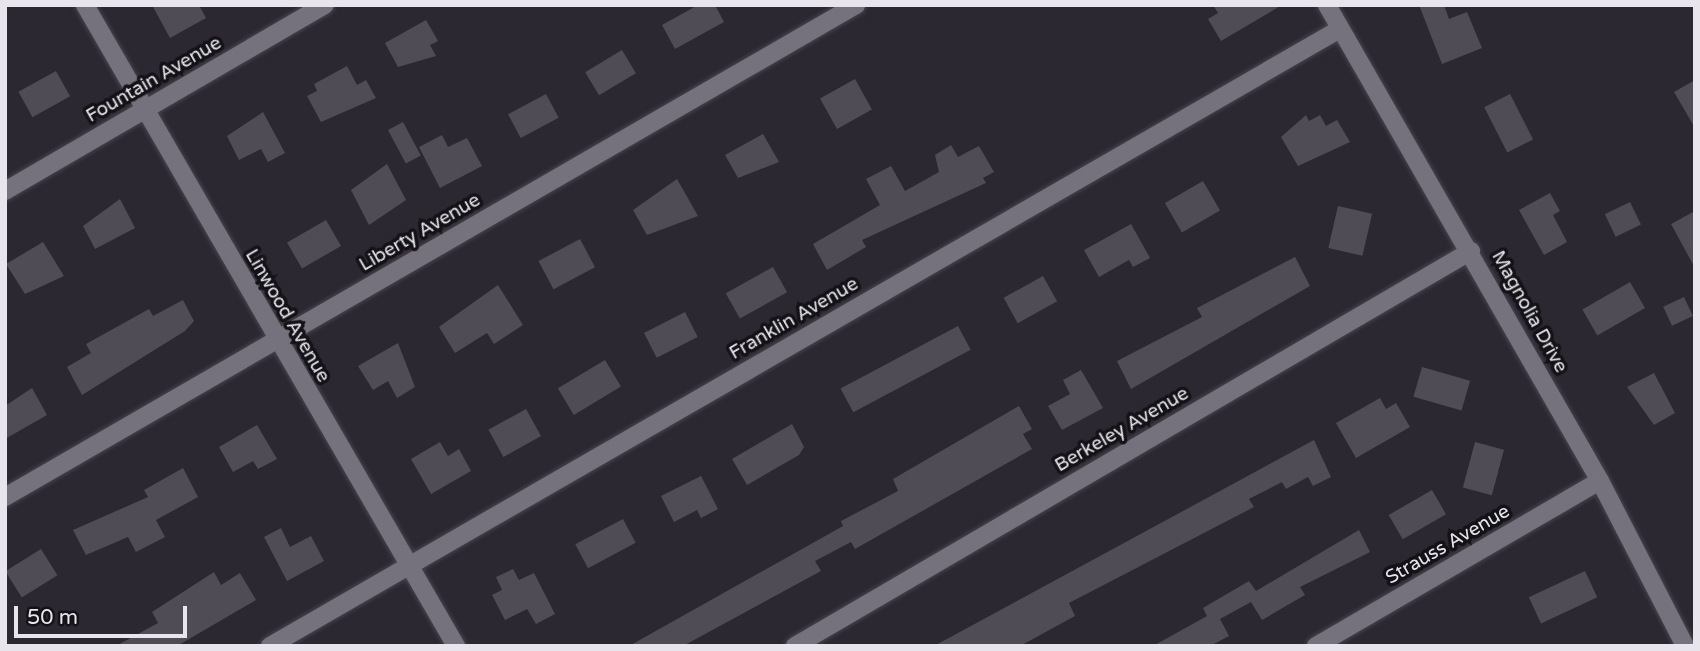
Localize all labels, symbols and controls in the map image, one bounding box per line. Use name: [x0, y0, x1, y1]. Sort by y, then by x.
street label: Fountain Avenue: [82, 32, 226, 128]
street label: Liberty Avenue: [355, 189, 485, 277]
street label: Linwood Avenue: [240, 245, 334, 387]
street label: Magnolia Drive: [1486, 247, 1572, 377]
street label: Franklin Avenue: [726, 273, 862, 365]
street label: Berkeley Avenue: [1051, 382, 1193, 478]
street label: Strauss Avenue: [1382, 500, 1514, 590]
scale bar: [18, 592, 191, 636]
text: 50 m: [27, 605, 78, 630]

